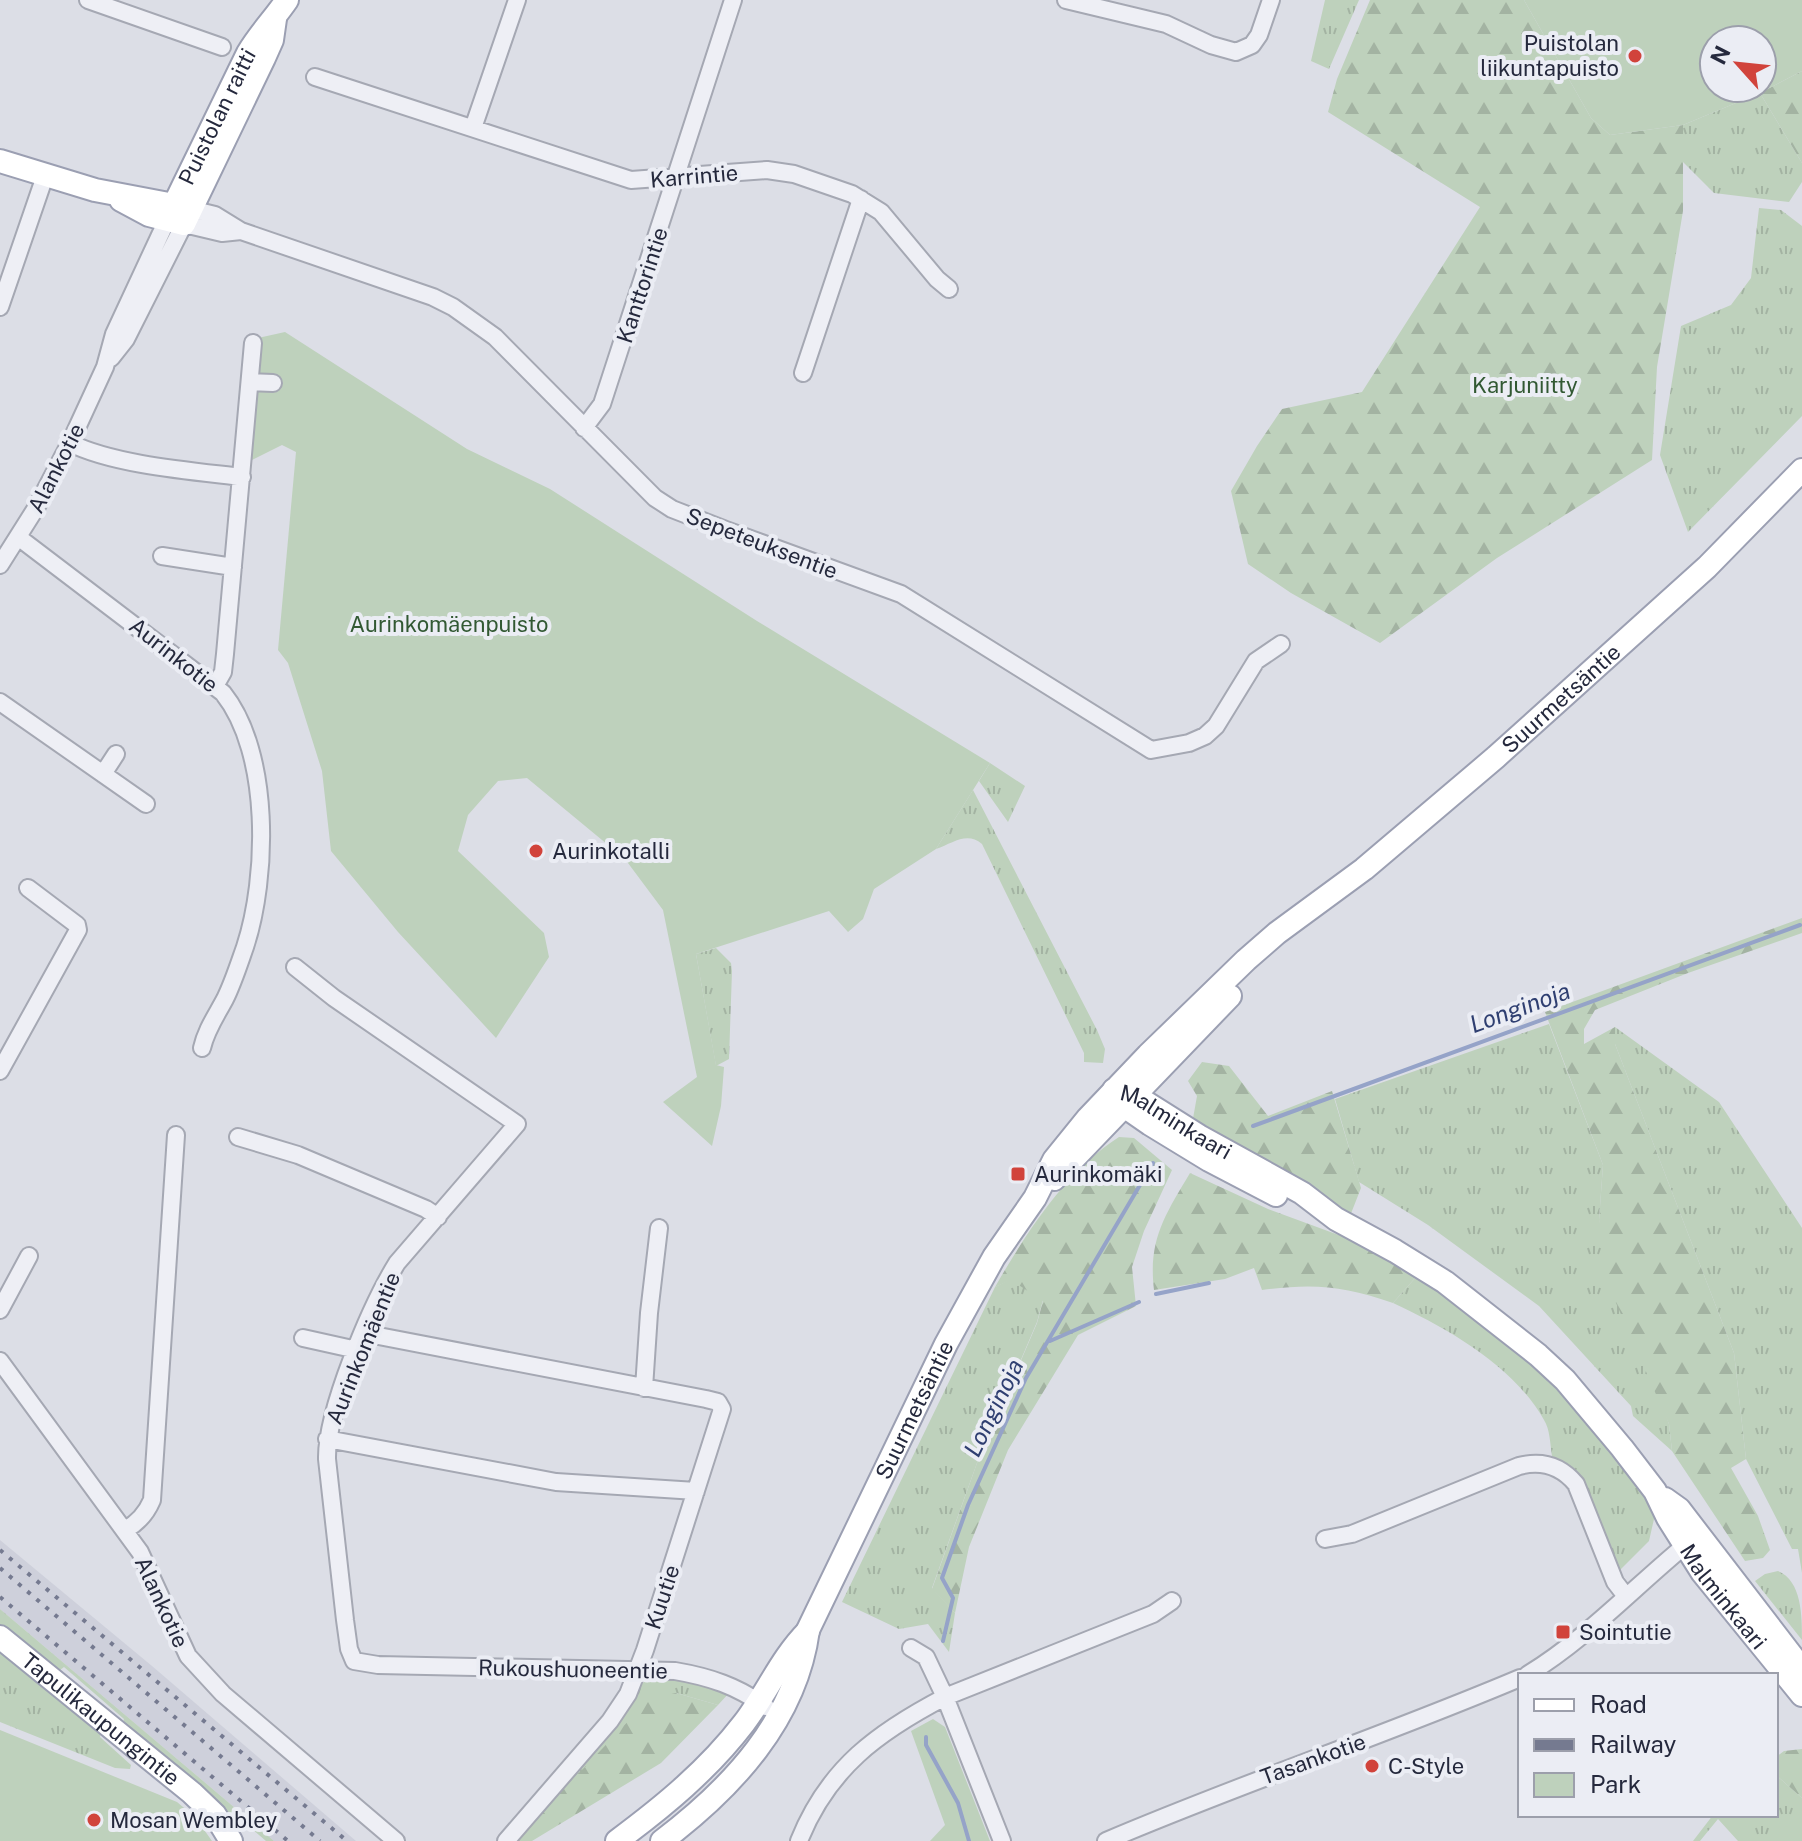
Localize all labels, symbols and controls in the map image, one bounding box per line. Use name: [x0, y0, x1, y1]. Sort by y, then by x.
north arrow: [1698, 24, 1778, 104]
place label: Puistolan liikuntapuisto: [1480, 30, 1619, 81]
text: N: [1705, 41, 1736, 68]
street label: Puistolan raitti: [173, 44, 261, 189]
marker: Puistolan liikuntapuisto: [1626, 47, 1644, 65]
street label: Karrintie: [649, 159, 739, 193]
street label: Kanttorintie: [611, 224, 673, 346]
park label: Karjuniitty: [1472, 372, 1578, 398]
street label: Alankotie: [22, 419, 90, 517]
street label: Sepeteuksentie: [683, 502, 841, 584]
park label: Aurinkomäenpuisto: [350, 611, 548, 637]
street label: Aurinkotie: [124, 612, 224, 698]
street label: Suurmetsäntie: [1496, 638, 1626, 759]
place label: Aurinkotalli: [552, 838, 670, 864]
marker: Aurinkotalli: [527, 842, 545, 860]
water label: Longinoja: [1466, 976, 1574, 1038]
street label: Malminkaari: [1118, 1079, 1236, 1165]
place label: Aurinkomäki: [1034, 1161, 1162, 1187]
marker: Aurinkomäki: [1009, 1165, 1027, 1183]
street label: Aurinkomäentie: [321, 1268, 405, 1428]
street label: Suurmetsäntie: [870, 1336, 959, 1483]
water label: Longinoja: [958, 1354, 1029, 1461]
street label: Malminkaari: [1675, 1539, 1772, 1654]
street label: Alankotie: [130, 1552, 194, 1652]
street label: Kuutie: [639, 1561, 685, 1633]
place label: Sointutie: [1579, 1619, 1672, 1645]
marker: Sointutie: [1554, 1623, 1572, 1641]
street label: Tapulikaupungintie: [17, 1647, 185, 1791]
street label: Rukoushuoneentie: [478, 1654, 668, 1684]
legend: [1518, 1673, 1778, 1817]
text: Road: [1590, 1690, 1647, 1718]
street label: Tasankotie: [1257, 1728, 1369, 1790]
text: Railway: [1590, 1730, 1676, 1758]
place label: C-Style: [1388, 1753, 1464, 1779]
marker: C-Style: [1363, 1757, 1381, 1775]
text: Park: [1590, 1770, 1641, 1798]
place label: Mosan Wembley: [110, 1807, 278, 1833]
marker: Mosan Wembley: [85, 1811, 103, 1829]

